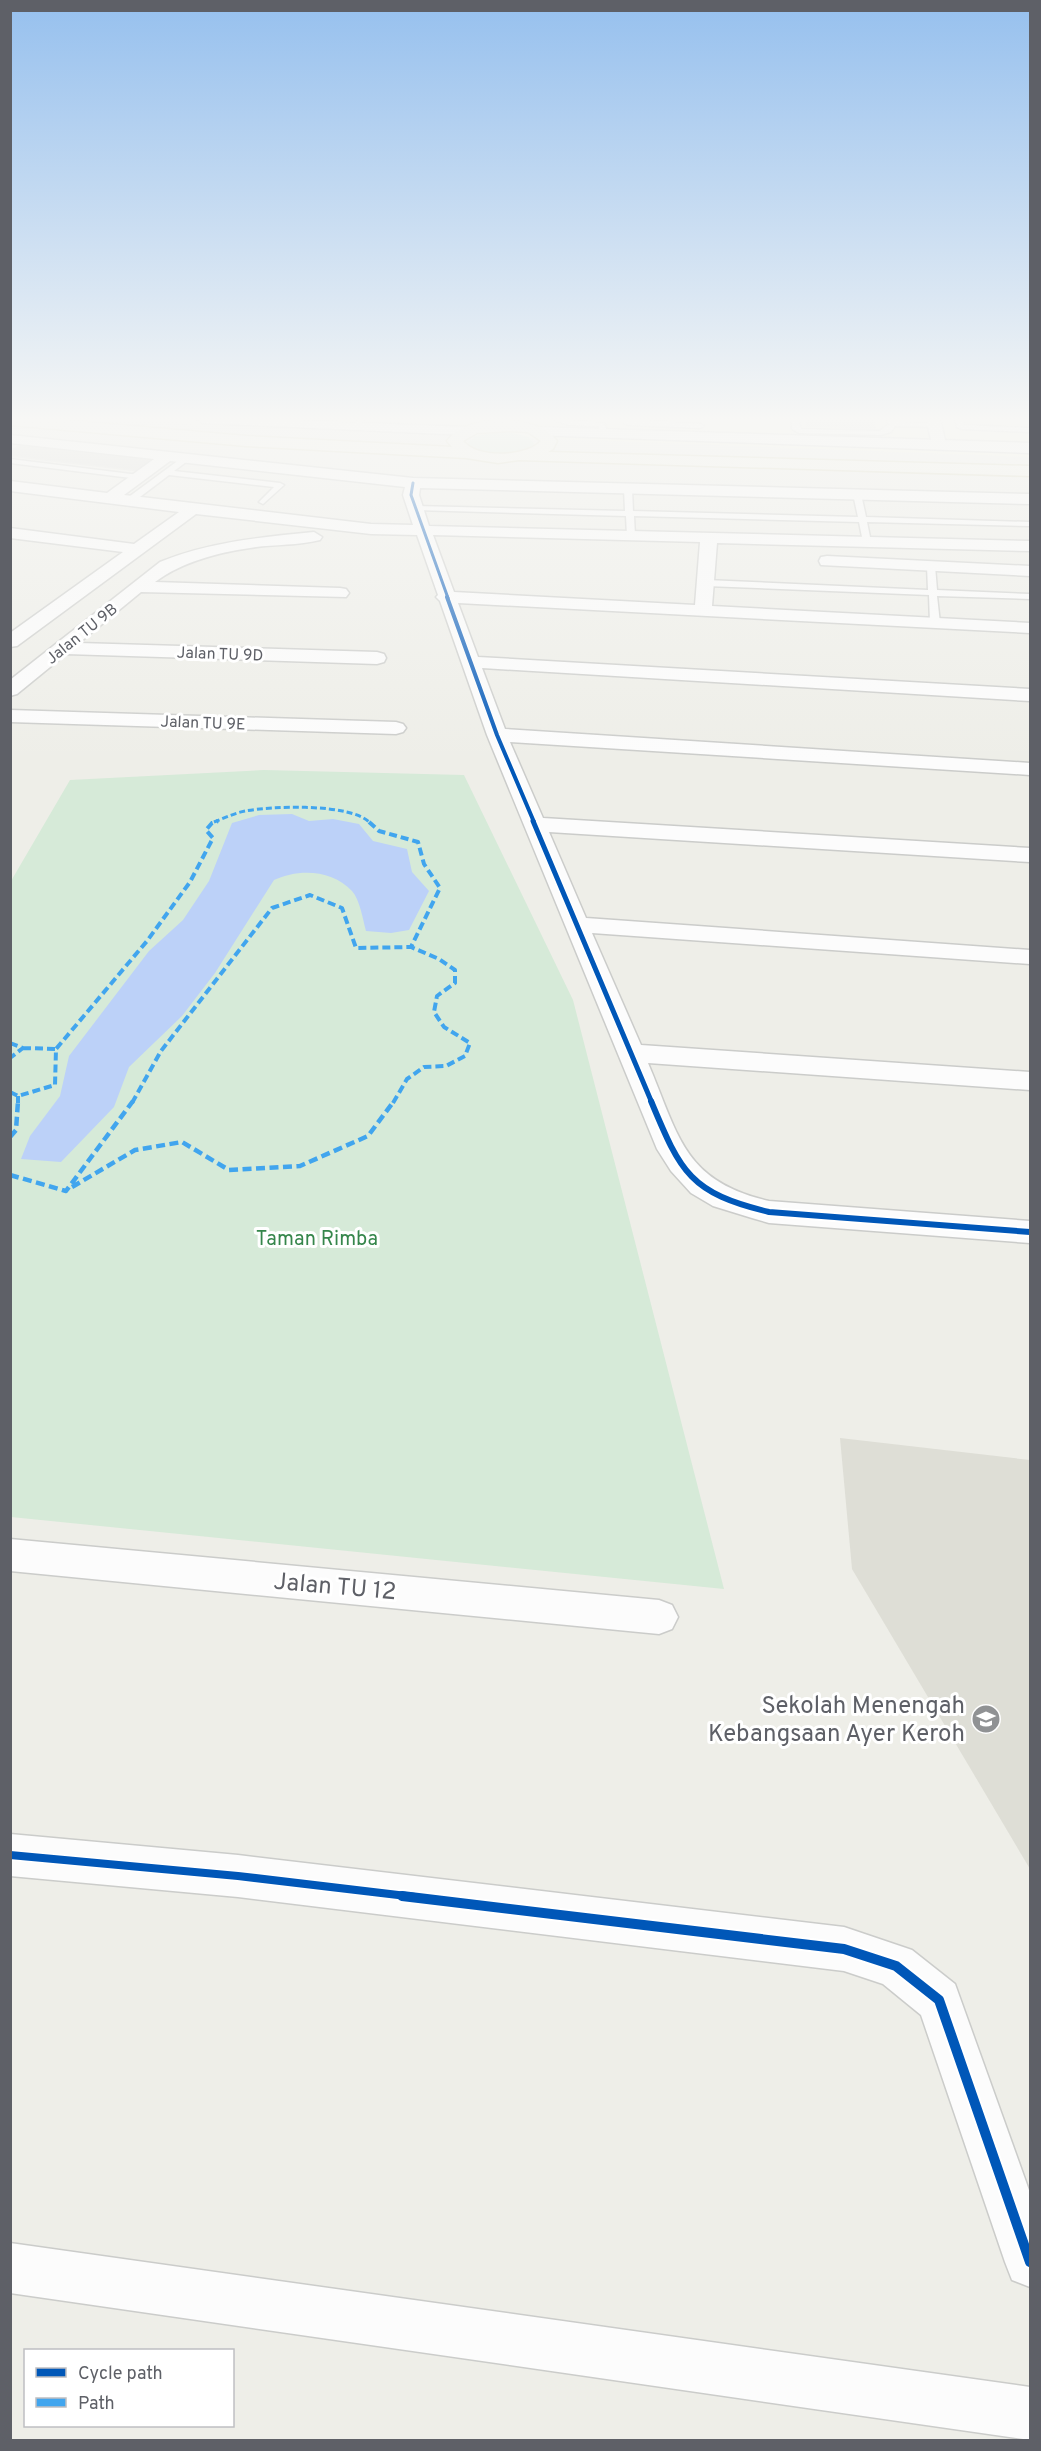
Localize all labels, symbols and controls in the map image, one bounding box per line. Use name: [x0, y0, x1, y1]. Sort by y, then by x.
street label: Jalan TU 9B: [42, 600, 122, 669]
street label: Jalan TU 9D: [176, 643, 264, 667]
street label: Jalan TU 9E: [160, 713, 246, 735]
park label: Taman Rimba: [256, 1227, 378, 1253]
street label: Jalan TU 12: [272, 1568, 397, 1608]
place label: Sekolah Menengah Kebangsaan Ayer Keroh: [708, 1692, 965, 1750]
school or university icon: Sekolah Menengah Kebangsaan Ayer Keroh: [970, 1703, 1002, 1735]
legend: [24, 2349, 234, 2427]
text: Cycle path: [78, 2363, 163, 2386]
text: Path: [78, 2393, 115, 2416]

